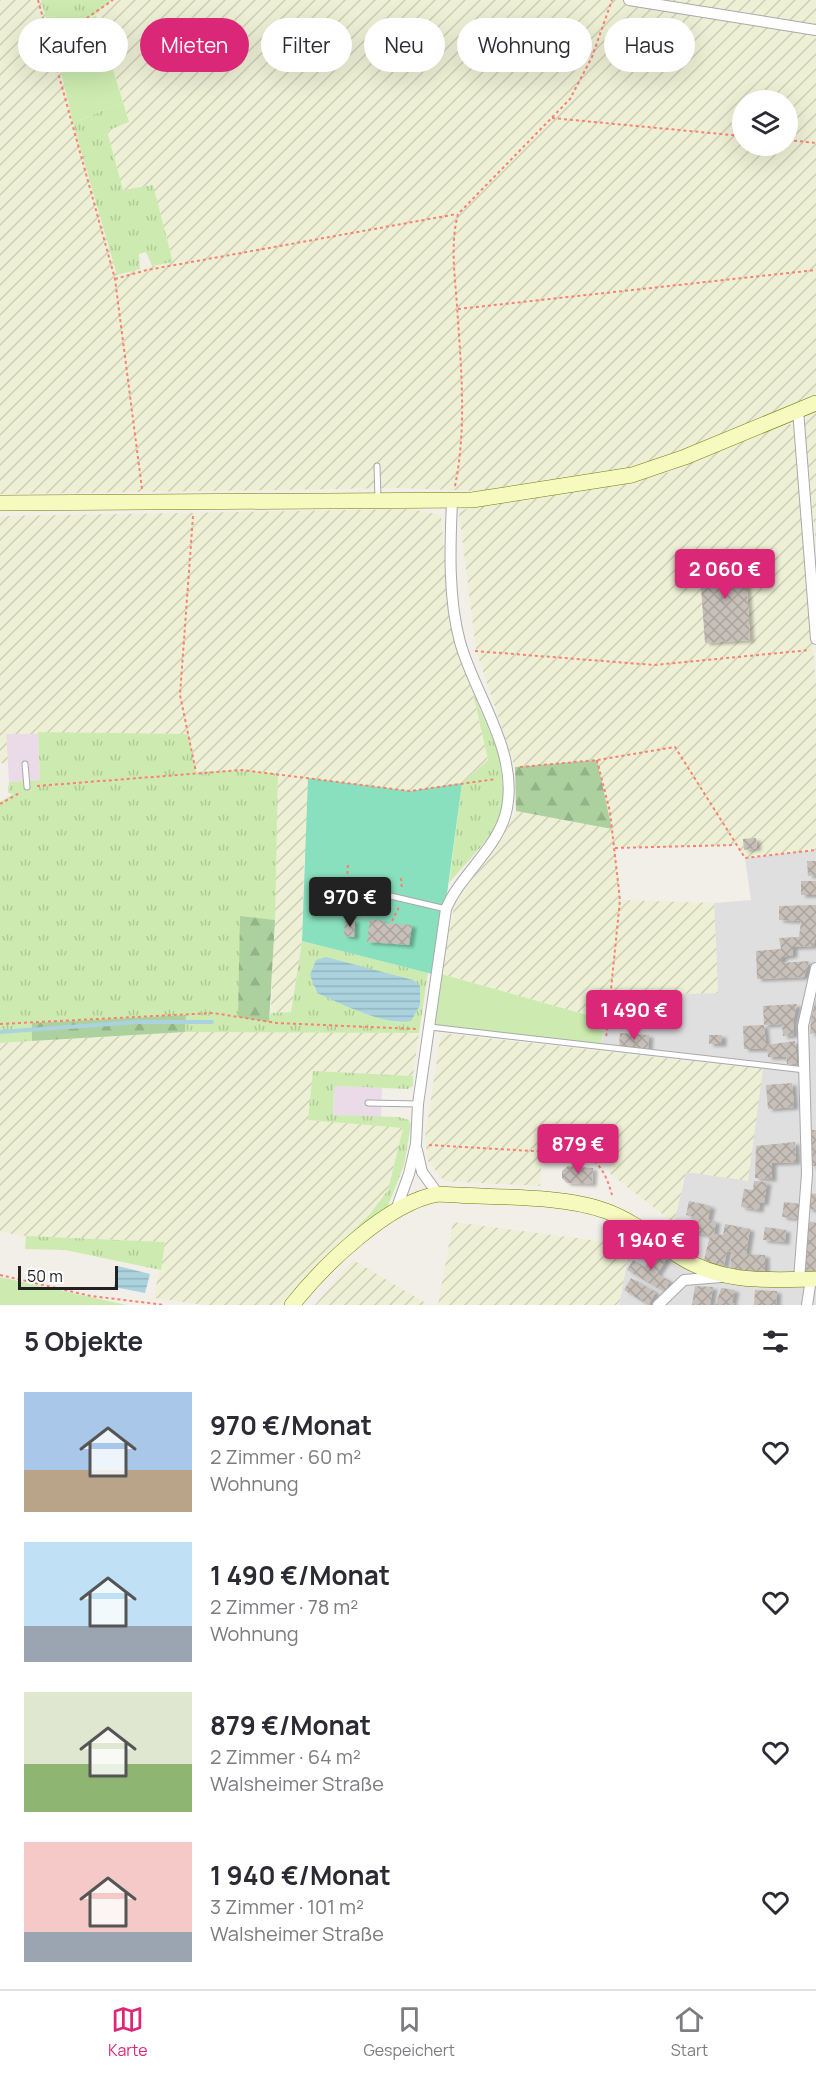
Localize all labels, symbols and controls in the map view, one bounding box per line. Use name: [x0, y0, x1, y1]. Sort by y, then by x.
chip: Kaufen: [18, 18, 128, 72]
chip: Mieten: [140, 18, 249, 72]
chip: Filter: [261, 18, 352, 72]
chip: Neu: [364, 18, 445, 72]
chip: Wohnung: [457, 18, 592, 72]
chip: Haus: [604, 18, 695, 72]
map controls: [732, 90, 798, 156]
button: layers: [732, 90, 798, 156]
pin: 2 060 €: [670, 549, 780, 600]
text: 2 060 €: [689, 555, 761, 582]
pin: 970 €: [308, 877, 392, 928]
text: 970 €: [323, 883, 377, 910]
pin: 1 490 €: [579, 990, 689, 1041]
text: 1 490 €: [600, 996, 668, 1023]
pin: 879 €: [536, 1124, 620, 1175]
text: 879 €: [552, 1130, 605, 1157]
pin: 1 940 €: [596, 1220, 706, 1271]
text: 1 940 €: [617, 1226, 685, 1253]
scale bar: [18, 1263, 118, 1290]
text: 50 m: [27, 1265, 63, 1287]
text: 5 Objekte: [24, 1323, 143, 1359]
icon: filters: [759, 1325, 792, 1358]
text: 970 €/Monat: [210, 1407, 372, 1443]
icon: home: [72, 1416, 144, 1488]
icon: heart: [759, 1436, 792, 1469]
text: 2 Zimmer · 60 m²: [210, 1443, 361, 1470]
text: Wohnung: [210, 1470, 299, 1497]
text: 1 490 €/Monat: [210, 1557, 390, 1593]
icon: home: [72, 1566, 144, 1638]
icon: heart: [759, 1586, 792, 1619]
text: 2 Zimmer · 78 m²: [210, 1593, 358, 1620]
text: Wohnung: [210, 1620, 299, 1647]
text: 879 €/Monat: [210, 1707, 371, 1743]
icon: home: [72, 1716, 144, 1788]
icon: heart: [759, 1736, 792, 1769]
text: 2 Zimmer · 64 m²: [210, 1743, 361, 1770]
text: Walsheimer Straße: [210, 1770, 384, 1797]
text: 1 940 €/Monat: [210, 1857, 391, 1893]
icon: home: [72, 1866, 144, 1938]
icon: heart: [759, 1886, 792, 1919]
text: 3 Zimmer · 101 m²: [210, 1893, 364, 1920]
text: Walsheimer Straße: [210, 1920, 384, 1947]
tab: Karte: [108, 2003, 148, 2061]
tab: Gespeichert: [363, 2003, 455, 2061]
tab: Start: [671, 2003, 708, 2061]

